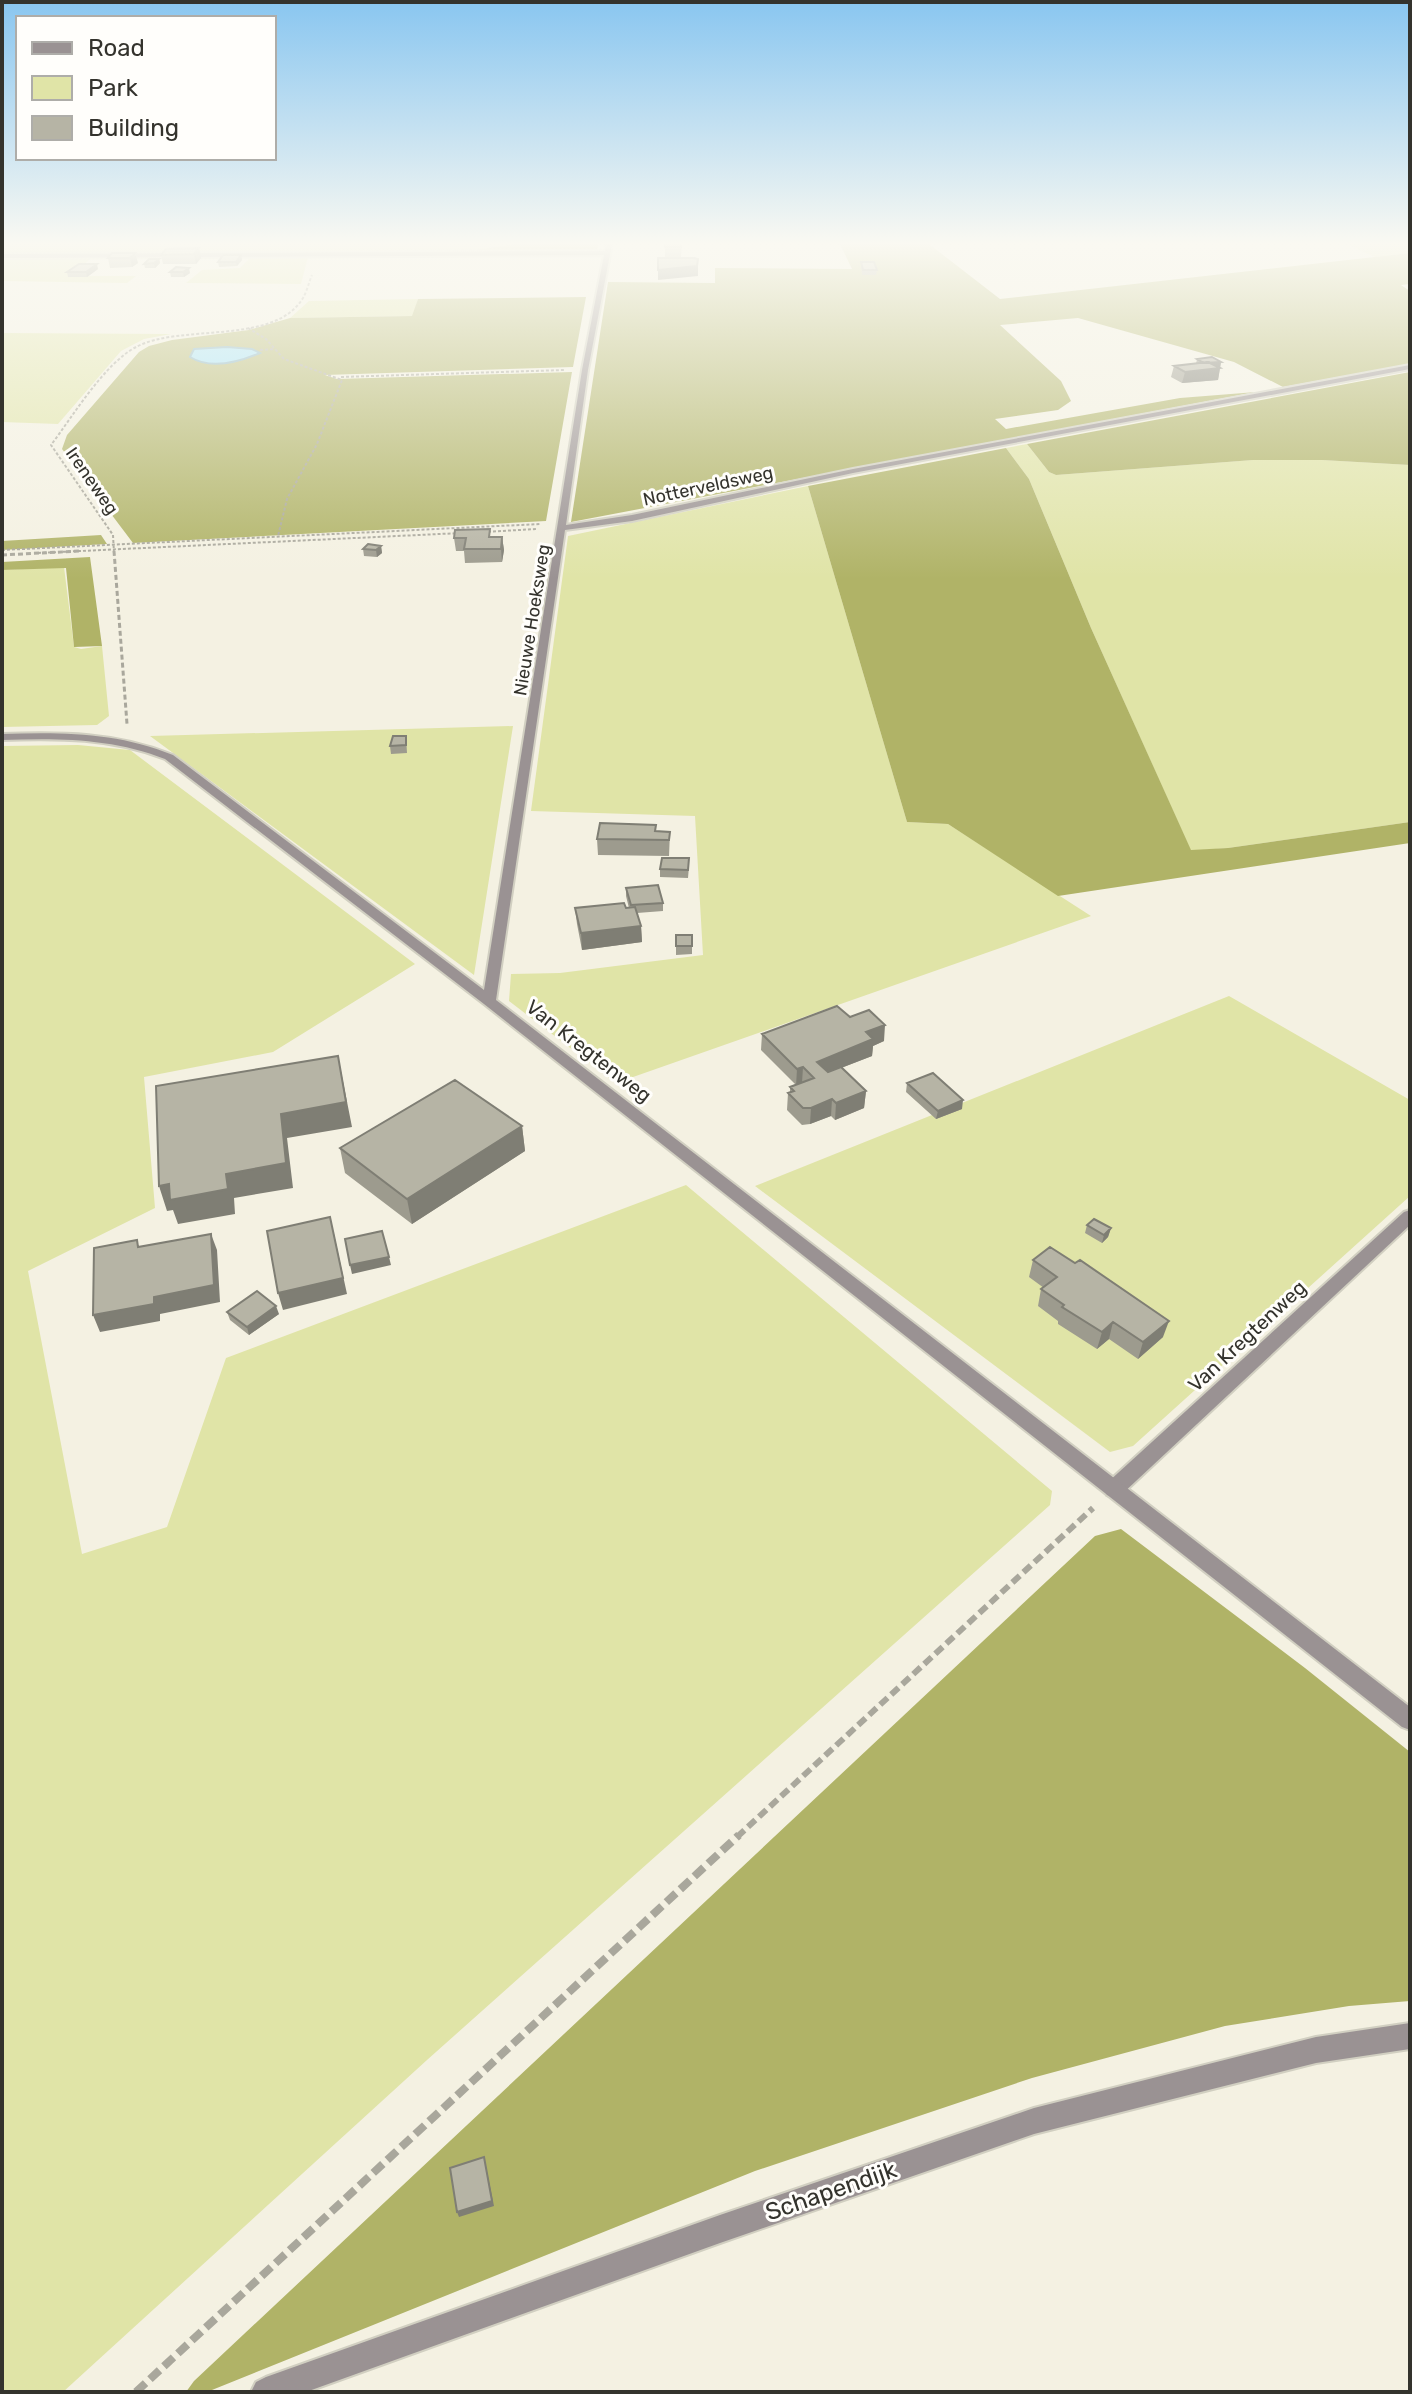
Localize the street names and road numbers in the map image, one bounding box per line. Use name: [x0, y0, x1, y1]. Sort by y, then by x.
street label: Ireneweg: [61, 443, 123, 519]
street label: Notterveldsweg: [641, 461, 775, 511]
street label: Nieuwe Hoeksweg: [509, 543, 555, 697]
street label: Van Kregtenweg: [522, 995, 656, 1107]
street label: Van Kregtenweg: [1183, 1275, 1311, 1397]
street label: Schapendijk: [762, 2155, 901, 2227]

